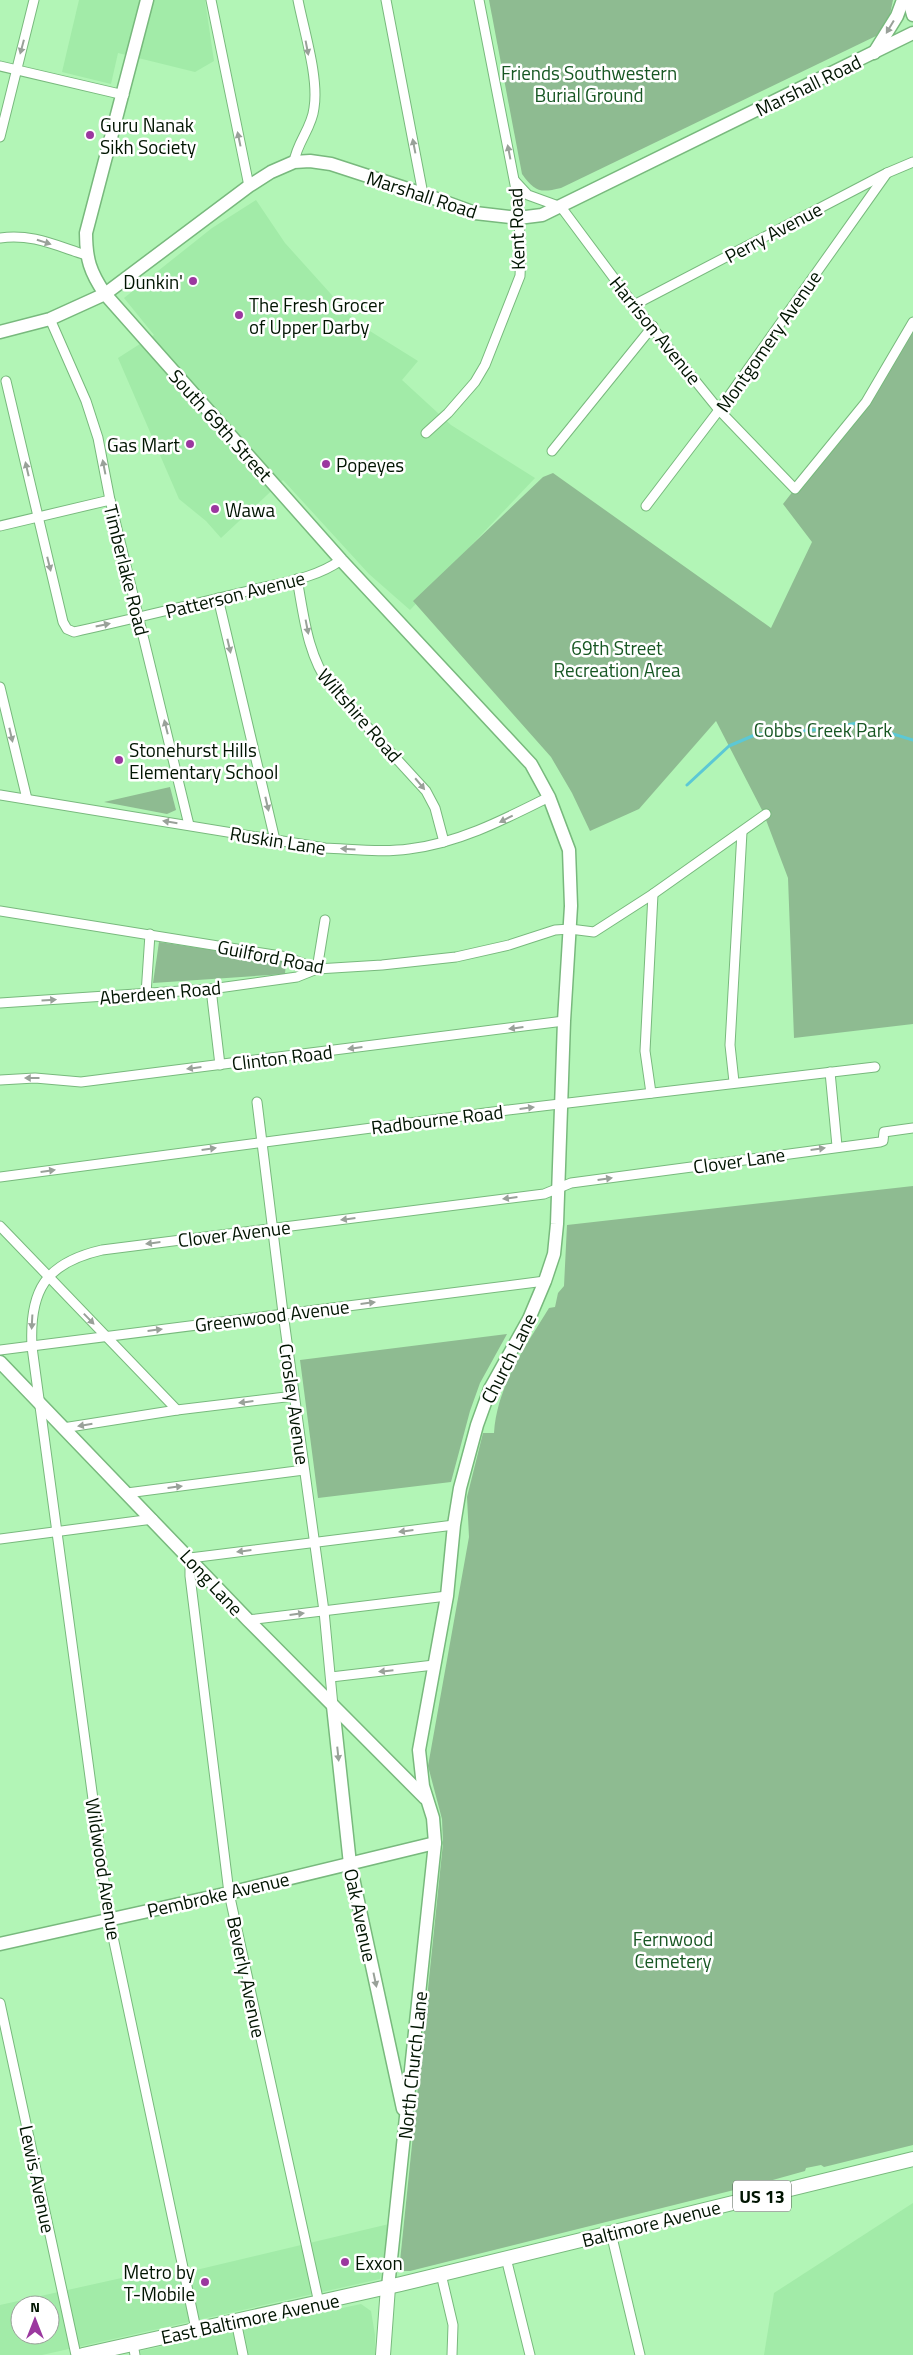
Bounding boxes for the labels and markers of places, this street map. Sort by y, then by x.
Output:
place label: Guru Nanak Sikh Society [100,110,196,161]
marker: Guru Nanak Sikh Society [84,129,96,141]
place label: Dunkin' [123,267,183,296]
marker: Dunkin' [187,275,199,287]
place label: The Fresh Grocer of Upper Darby [249,290,385,341]
marker: The Fresh Grocer of Upper Darby [233,309,245,321]
place label: Gas Mart [107,430,180,459]
marker: Gas Mart [184,438,196,450]
place label: Popeyes [336,450,404,479]
marker: Popeyes [320,458,332,470]
place label: Wawa [225,495,275,524]
marker: Wawa [209,503,221,515]
place label: Stonehurst Hills Elementary School [129,735,278,786]
marker: Stonehurst Hills Elementary School [113,754,125,766]
place label: Exxon [355,2248,403,2277]
marker: Exxon [339,2256,351,2268]
place label: Metro by T-Mobile [123,2257,195,2308]
marker: Metro by T-Mobile [199,2276,211,2288]

